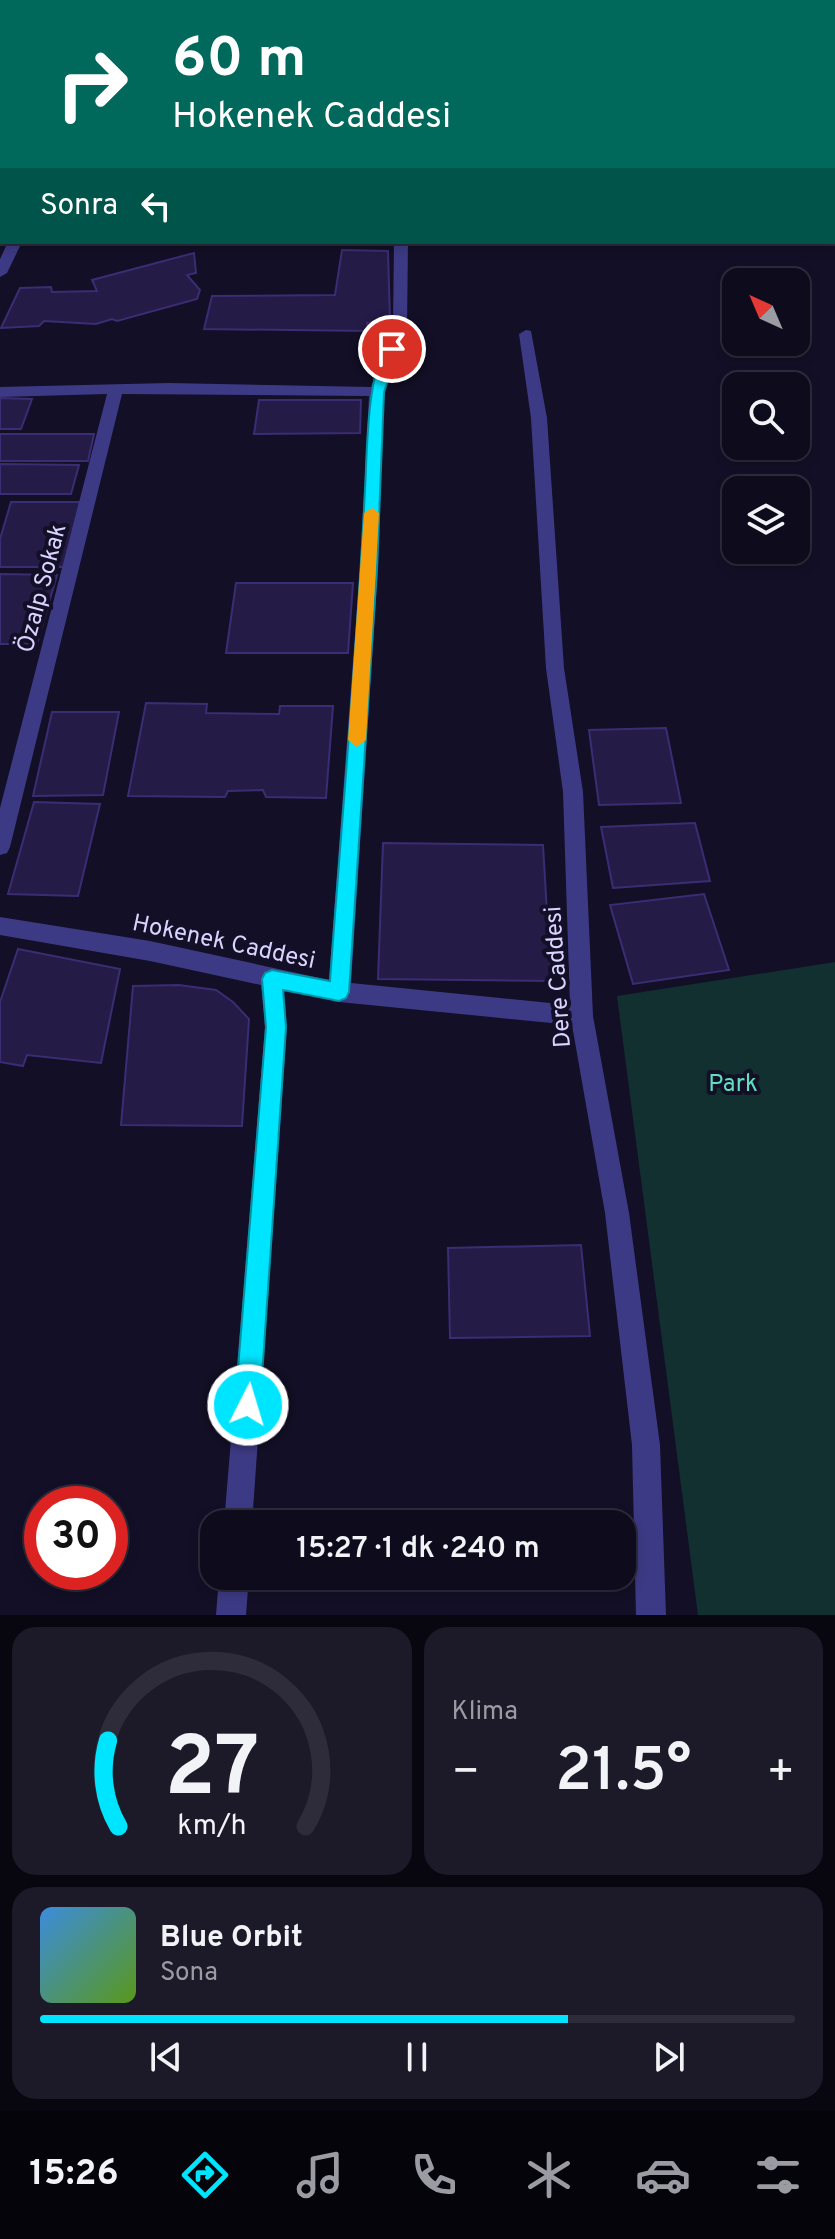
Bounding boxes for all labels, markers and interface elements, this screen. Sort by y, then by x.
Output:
text: 60 m [172,26,306,96]
icon: right [40,32,144,136]
text: Hokenek Caddesi [172,95,451,141]
icon: left [134,184,178,228]
text: Sonra [40,188,118,225]
north arrow [722,268,810,356]
map controls [722,268,810,564]
pin [358,315,426,383]
icon: arrive [370,327,414,371]
button: search [722,372,810,460]
button: layers [722,476,810,564]
street label: Özalp Sokak [9,520,75,656]
street label: Dere Caddesi [539,905,579,1049]
street label: Hokenek Caddesi [129,909,318,977]
park label: Park [708,1070,758,1100]
position arrow [206,1363,290,1447]
speed limit sign: 30 [24,1486,128,1590]
text: 15:27 · 1 dk · 240 m [296,1531,540,1568]
text: Klima [452,1696,518,1729]
text: 27 [164,1720,259,1825]
text: 21.5° [555,1736,691,1812]
text: − [452,1746,480,1802]
text: + [767,1746,795,1802]
text: km/h [177,1809,246,1845]
text: Blue Orbit [160,1920,303,1957]
text: Sona [160,1957,218,1990]
icon: previous [144,2035,188,2079]
icon: pause [395,2035,439,2079]
icon: next [647,2035,691,2079]
icon: directions [177,2147,233,2203]
icon: music [292,2147,348,2203]
icon: phone [406,2147,462,2203]
icon: climate [521,2147,577,2203]
icon: car [635,2147,691,2203]
icon: filters [750,2147,806,2203]
text: 15:26 [29,2152,119,2198]

